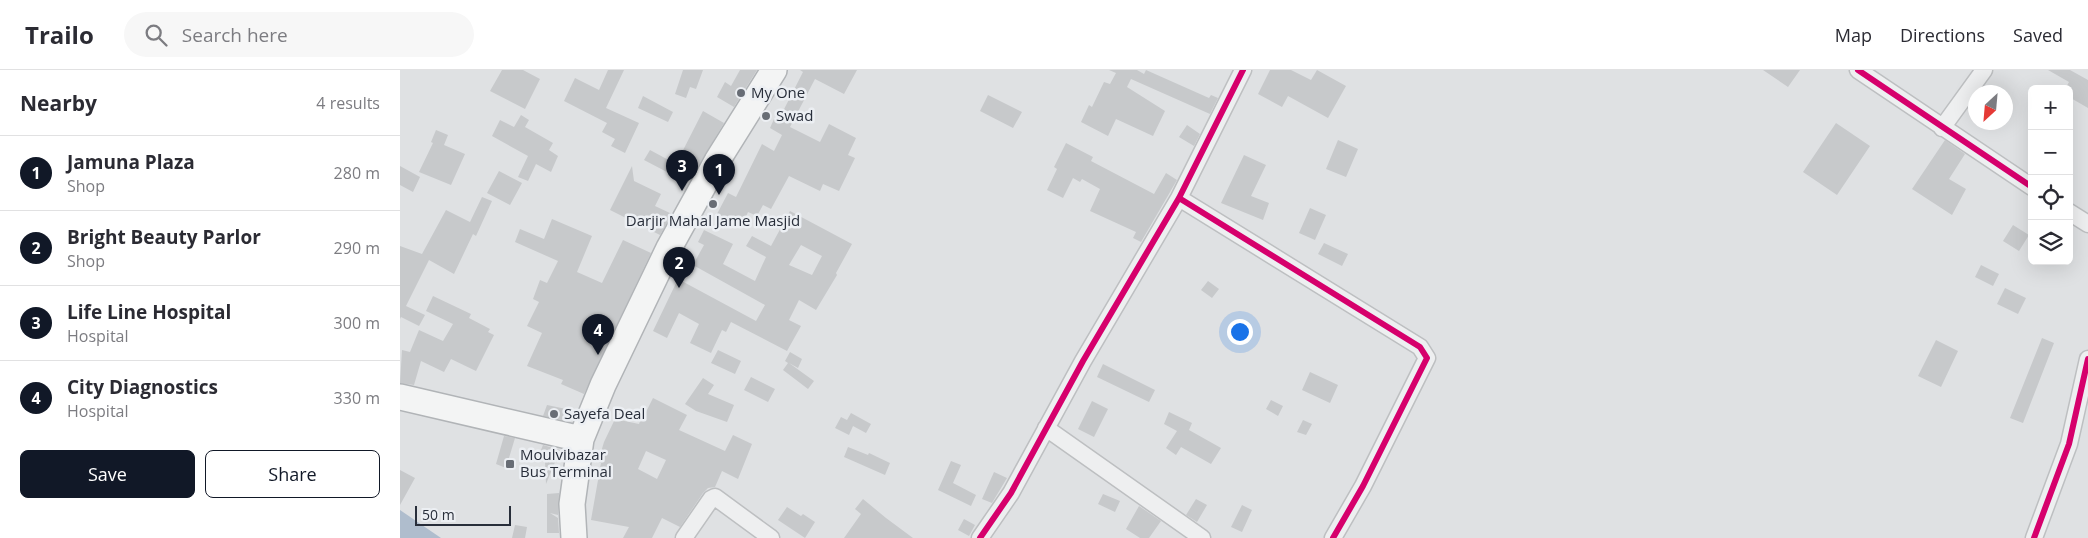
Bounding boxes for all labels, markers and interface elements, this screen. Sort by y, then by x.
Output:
search box [124,12,474,57]
text: Trailo [25,18,94,51]
icon: search [142,21,170,49]
text: Search here [182,22,288,48]
text: Map [1835,23,1872,47]
text: Directions [1900,23,1985,47]
text: Saved [2013,23,2063,47]
place label: My One [751,82,805,102]
north arrow [1968,85,2013,130]
map controls [2028,85,2073,265]
button: + [2028,85,2073,130]
marker: My One [735,87,747,99]
text: Nearby [20,89,97,117]
text: 4 results [316,92,380,114]
place label: Swad [776,105,813,125]
marker: Swad [760,110,772,122]
button: − [2028,130,2073,175]
text: Jamuna Plaza [67,149,195,175]
pin: 3 [666,150,698,191]
pin: 1 [703,154,735,195]
text: 1 [31,162,41,184]
text: 280 m [334,162,380,184]
text: Shop [67,175,105,197]
button: locate [2028,175,2073,220]
marker: Darjir Mahal Jame Masjid [707,198,719,210]
place label: Darjir Mahal Jame Masjid [626,210,800,230]
button: layers [2028,220,2073,265]
text: Bright Beauty Parlor [67,224,261,250]
text: 2 [31,237,41,259]
text: 290 m [334,237,380,259]
pin: 2 [663,247,695,288]
text: Shop [67,250,105,272]
text: Life Line Hospital [67,299,231,325]
text: 3 [31,312,41,334]
text: 300 m [334,312,380,334]
pin: 4 [582,314,614,355]
your location [1227,319,1253,345]
text: Hospital [67,325,129,347]
text: City Diagnostics [67,374,218,400]
text: 4 [31,387,41,409]
text: 330 m [334,387,380,409]
text: Hospital [67,400,129,422]
place label: Sayefa Deal [564,403,645,423]
marker: Sayefa Deal [548,408,560,420]
place label: Moulvibazar Bus Terminal [520,444,612,481]
button: Save [20,450,195,498]
button: Share [205,450,380,498]
marker: Moulvibazar Bus Terminal [504,458,516,470]
scale bar [415,503,511,526]
text: 50 m [422,505,455,524]

